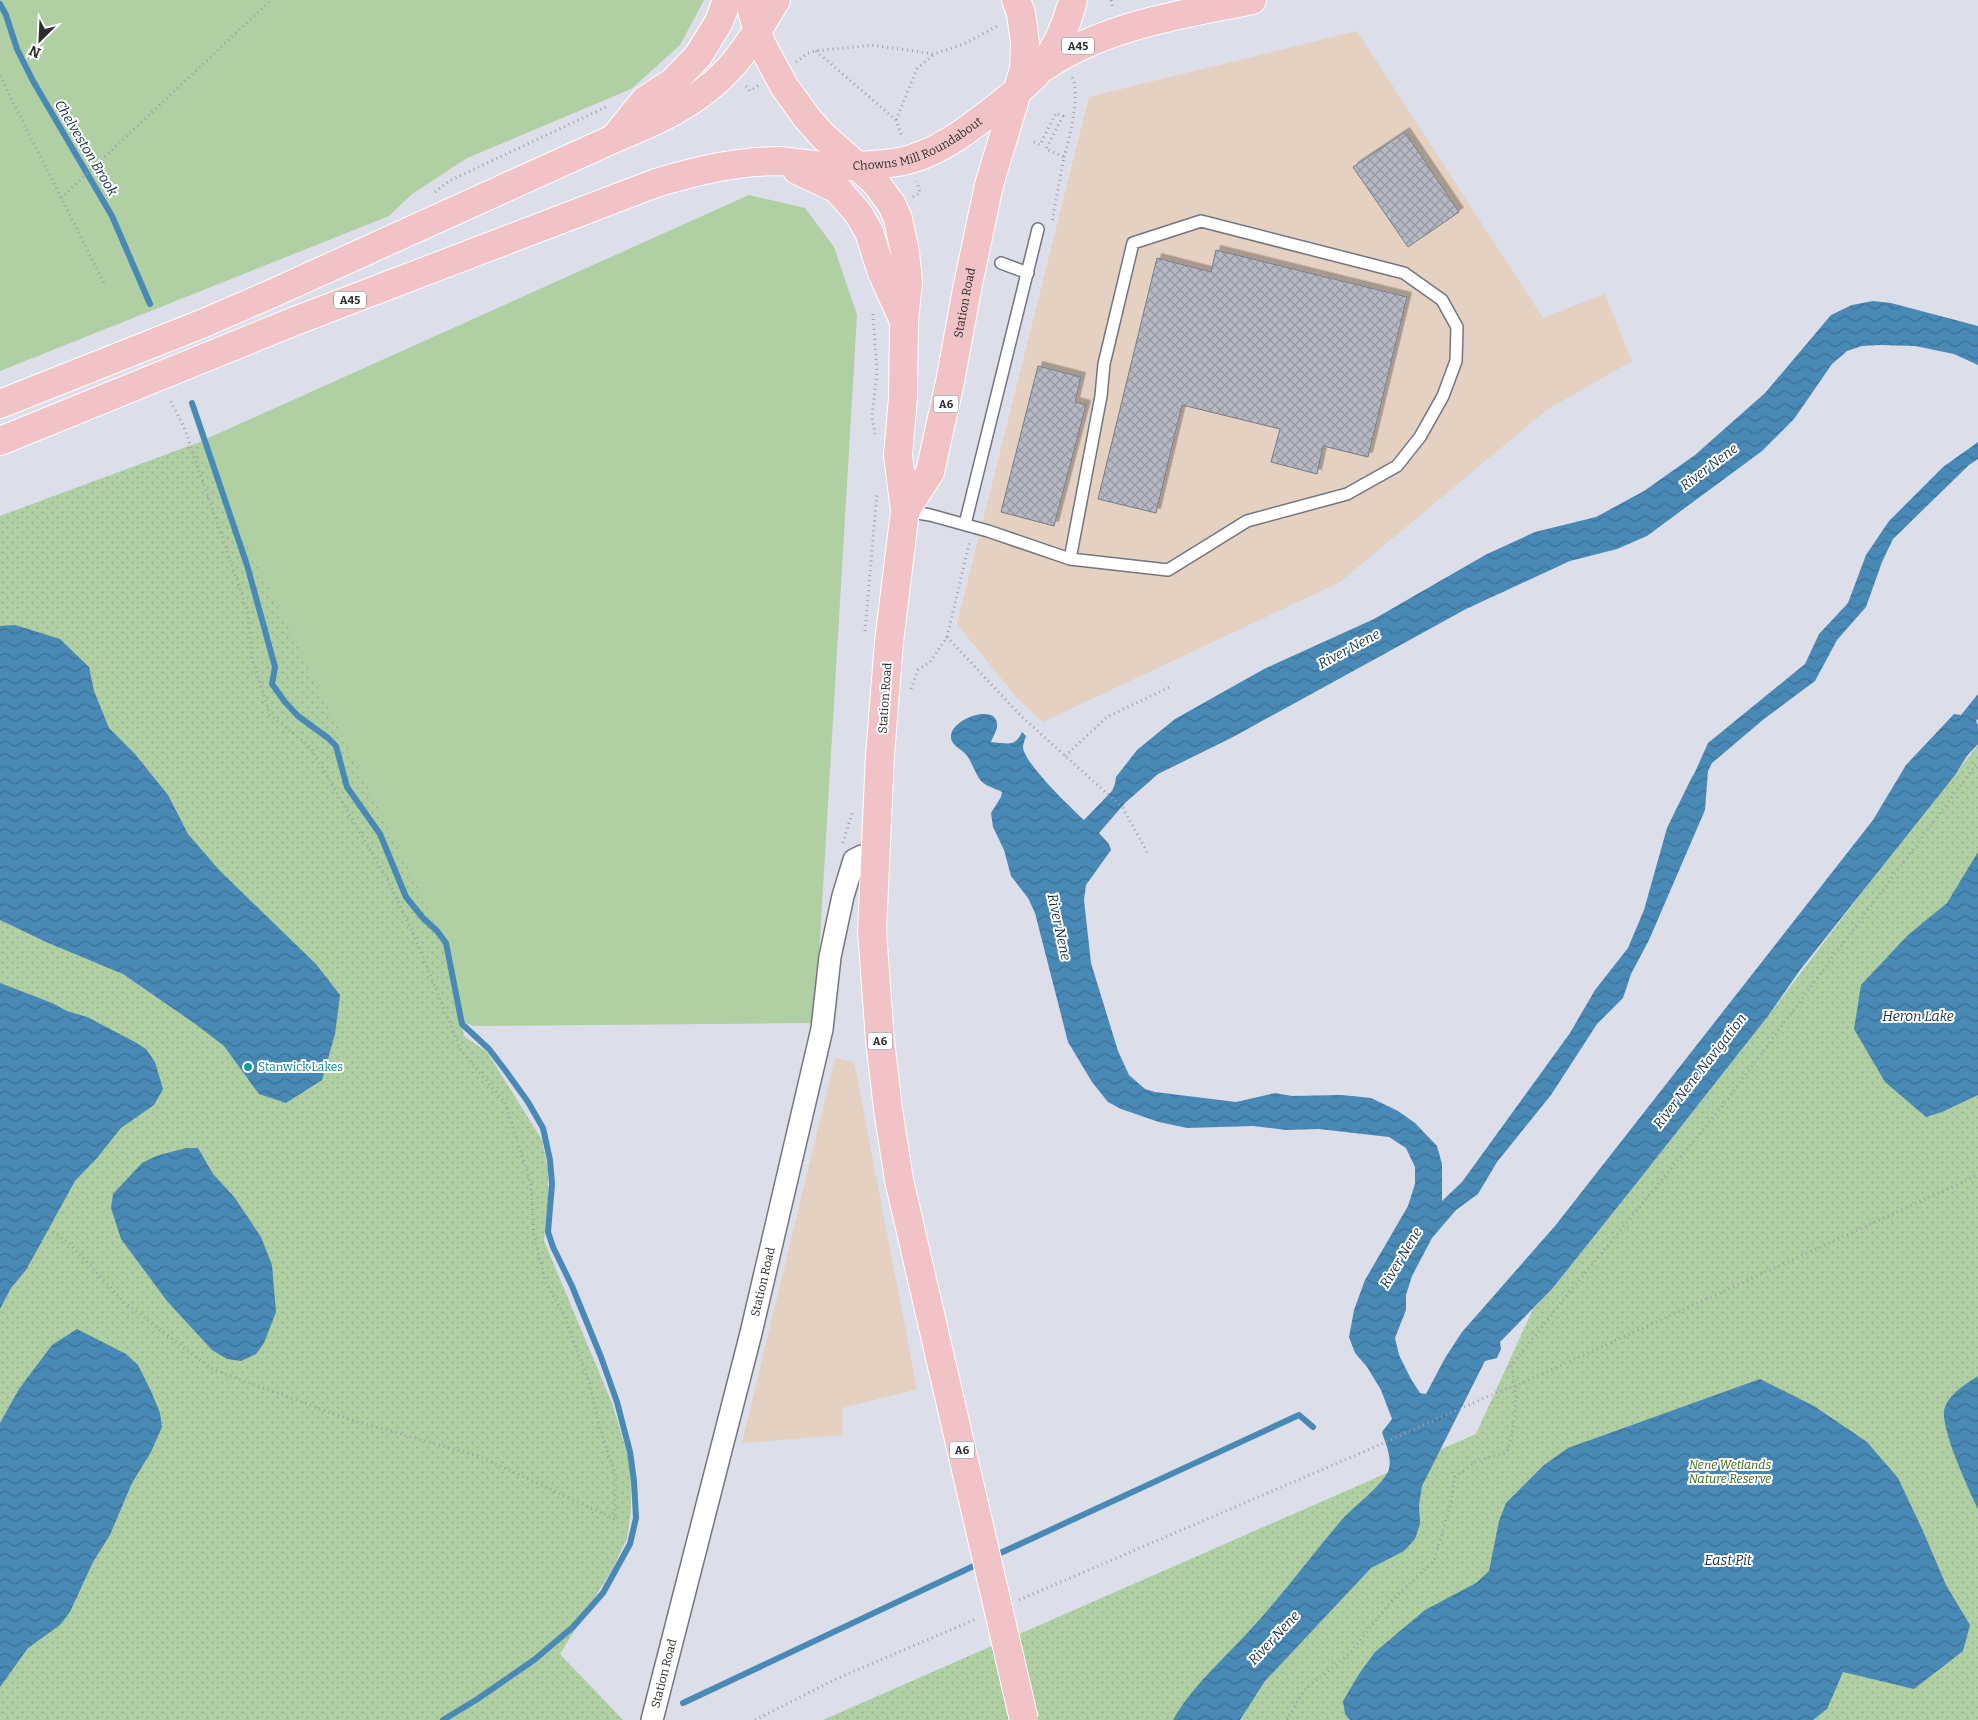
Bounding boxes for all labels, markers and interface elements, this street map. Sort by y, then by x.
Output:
north arrow [15,15,65,65]
road number: A45 [1062,37,1094,54]
text: N [26,41,43,61]
water label: Chelveston Brook [51,97,121,199]
street label: Chowns Mill Roundabout [852,114,985,173]
street label: Station Road [951,267,978,339]
road number: A45 [334,292,366,308]
road number: A6 [934,396,958,412]
water label: River Nene [1677,440,1741,494]
water label: River Nene [1315,626,1383,672]
street label: Station Road [876,662,894,734]
water label: River Nene [1044,892,1074,962]
water label: Heron Lake [1882,1008,1954,1025]
water label: River Nene Navigation [1650,1010,1750,1132]
road number: A6 [868,1032,892,1050]
place label: Stanwick Lakes [258,1060,343,1074]
marker: Stanwick Lakes [242,1061,254,1073]
water label: River Nene [1376,1225,1426,1291]
street label: Station Road [748,1246,778,1318]
road number: A6 [950,1442,974,1458]
park label: Nene Wetlands Nature Reserve [1689,1458,1771,1486]
water label: East Pit [1704,1552,1753,1569]
water label: River Nene [1245,1607,1303,1669]
street label: Station Road [648,1637,679,1710]

